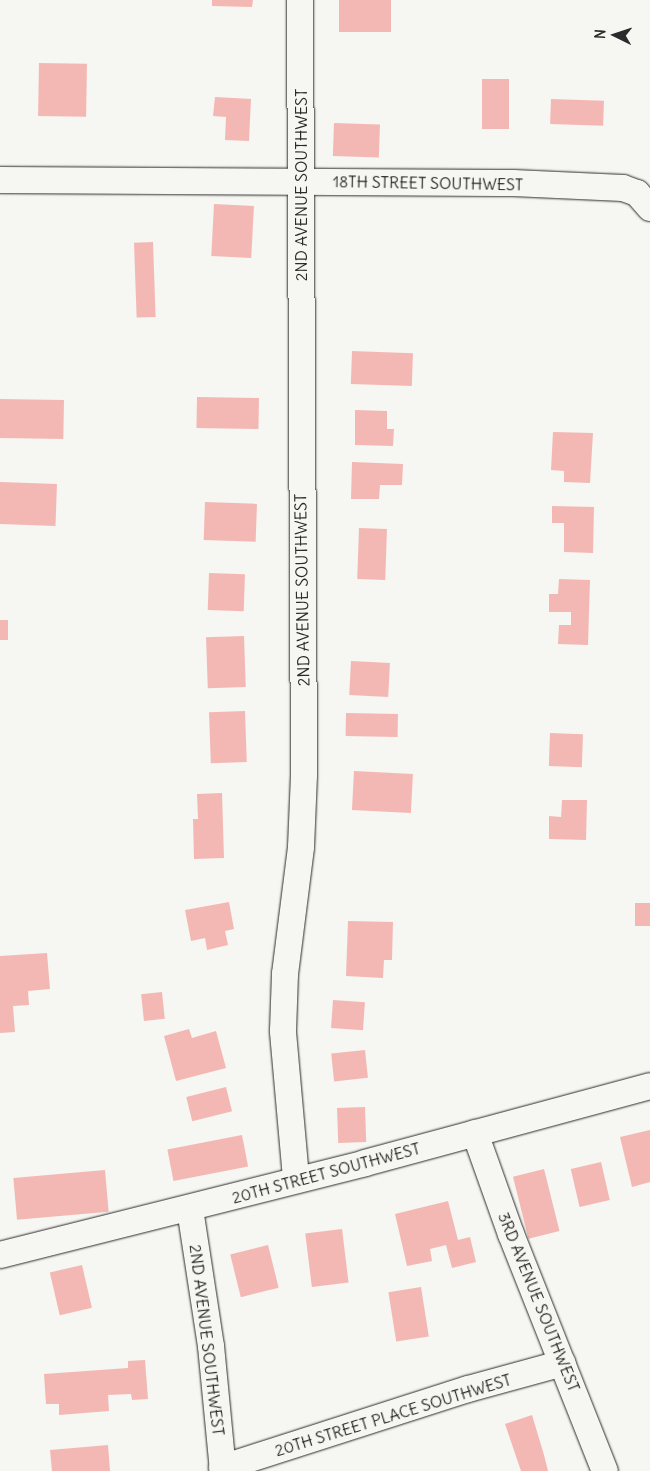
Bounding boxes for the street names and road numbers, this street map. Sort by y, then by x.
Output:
street label: 2ND AVENUE SOUTHWEST [291,89,311,281]
street label: 18TH STREET SOUTHWEST [333,172,523,194]
street label: 2ND AVENUE SOUTHWEST [291,494,313,686]
street label: 20TH STREET SOUTHWEST [230,1139,422,1207]
street label: 3RD AVENUE SOUTHWEST [494,1209,584,1395]
street label: 2ND AVENUE SOUTHWEST [186,1243,228,1437]
street label: 20TH STREET PLACE SOUTHWEST [272,1370,514,1460]

